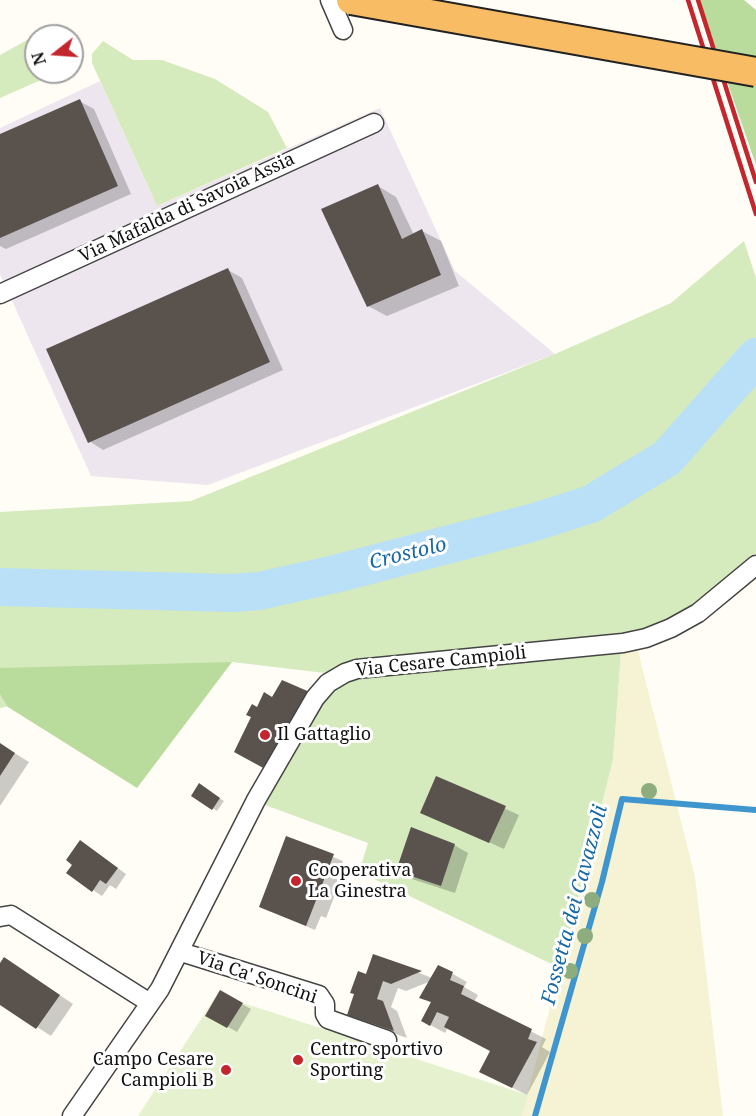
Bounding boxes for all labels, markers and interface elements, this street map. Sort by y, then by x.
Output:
north arrow [24,24,84,84]
text: N [26,49,51,68]
street label: Via Mafalda di Savoia Assia [76,148,298,268]
water label: Crostolo [367,533,449,575]
street label: Via Cesare Campioli [355,642,527,682]
place label: Il Gattaglio [277,724,371,746]
marker: Il Gattaglio [258,728,272,742]
water label: Fossetta dei Cavazzoli [537,803,613,1007]
place label: Cooperativa La Ginestra [308,860,411,902]
marker: Cooperativa La Ginestra [289,874,303,888]
street label: Via Ca' Soncini [194,947,320,1009]
place label: Centro sportivo Sporting [310,1039,443,1082]
place label: Campo Cesare Campioli B [93,1049,214,1092]
marker: Centro sportivo Sporting [291,1053,305,1067]
marker: Campo Cesare Campioli B [219,1063,233,1077]

